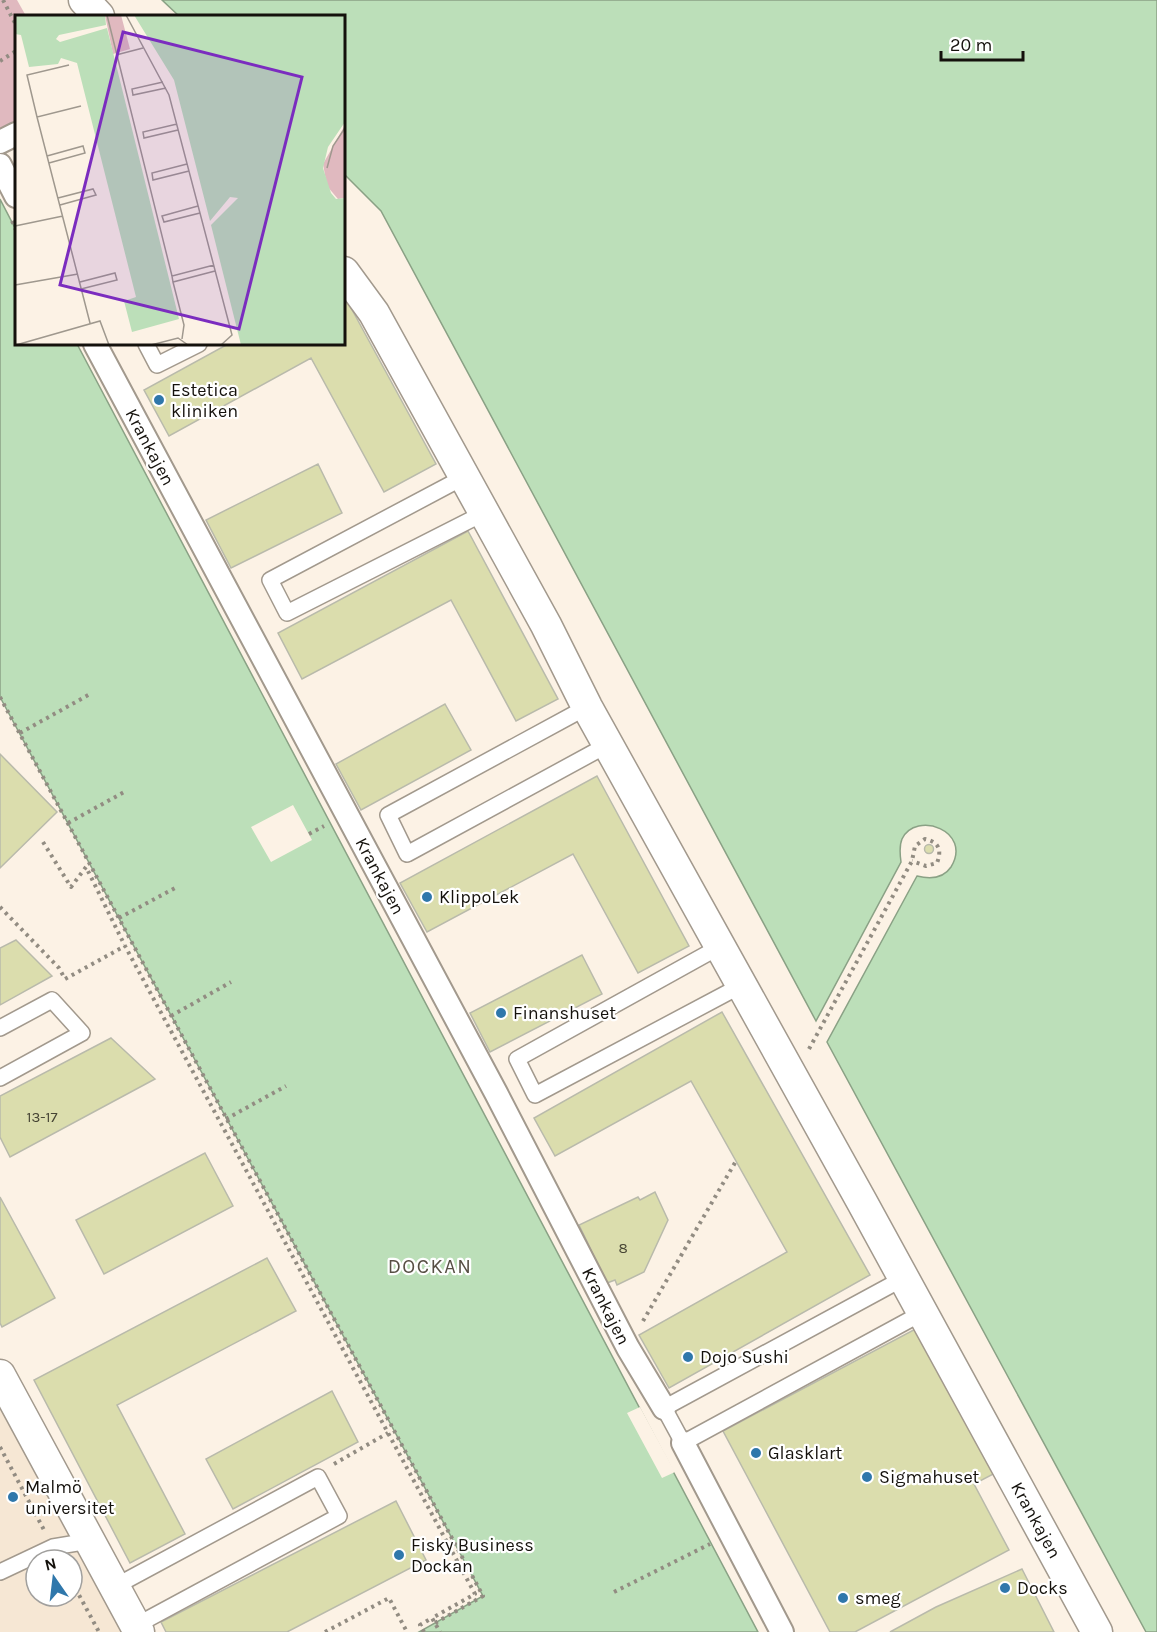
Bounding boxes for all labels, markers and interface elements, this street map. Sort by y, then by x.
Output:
inset map [15,15,345,345]
scale bar [941,24,1024,62]
text: 20 m [950,34,992,56]
place label: Estetica kliniken [171,379,238,422]
marker: Estetica kliniken [152,393,166,407]
street label: Krankajen [121,405,179,489]
street label: Krankajen [351,834,409,918]
place label: KlippoLek [439,886,519,908]
marker: KlippoLek [420,890,434,904]
place label: Finanshuset [513,1002,616,1024]
marker: Finanshuset [494,1006,508,1020]
house number: 13-17 [26,1108,58,1126]
house number: 8 [618,1239,628,1257]
district label: DOCKAN [388,1255,472,1278]
street label: Krankajen [577,1264,635,1348]
place label: Dojo Sushi [700,1346,789,1368]
marker: Dojo Sushi [681,1350,695,1364]
place label: Glasklart [768,1442,843,1464]
marker: Glasklart [749,1446,763,1460]
place label: Sigmahuset [879,1466,980,1488]
marker: Sigmahuset [860,1470,874,1484]
place label: Malmö universitet [25,1476,115,1519]
street label: Krankajen [1006,1478,1066,1562]
marker: Malmö universitet [6,1490,20,1504]
place label: Fisky Business Dockan [411,1534,534,1577]
north arrow [24,1548,84,1608]
marker: Fisky Business Dockan [392,1548,406,1562]
text: N [43,1553,58,1575]
place label: Docks [1017,1577,1068,1599]
marker: Docks [998,1581,1012,1595]
place label: smeg [855,1587,901,1609]
marker: smeg [836,1591,850,1605]

